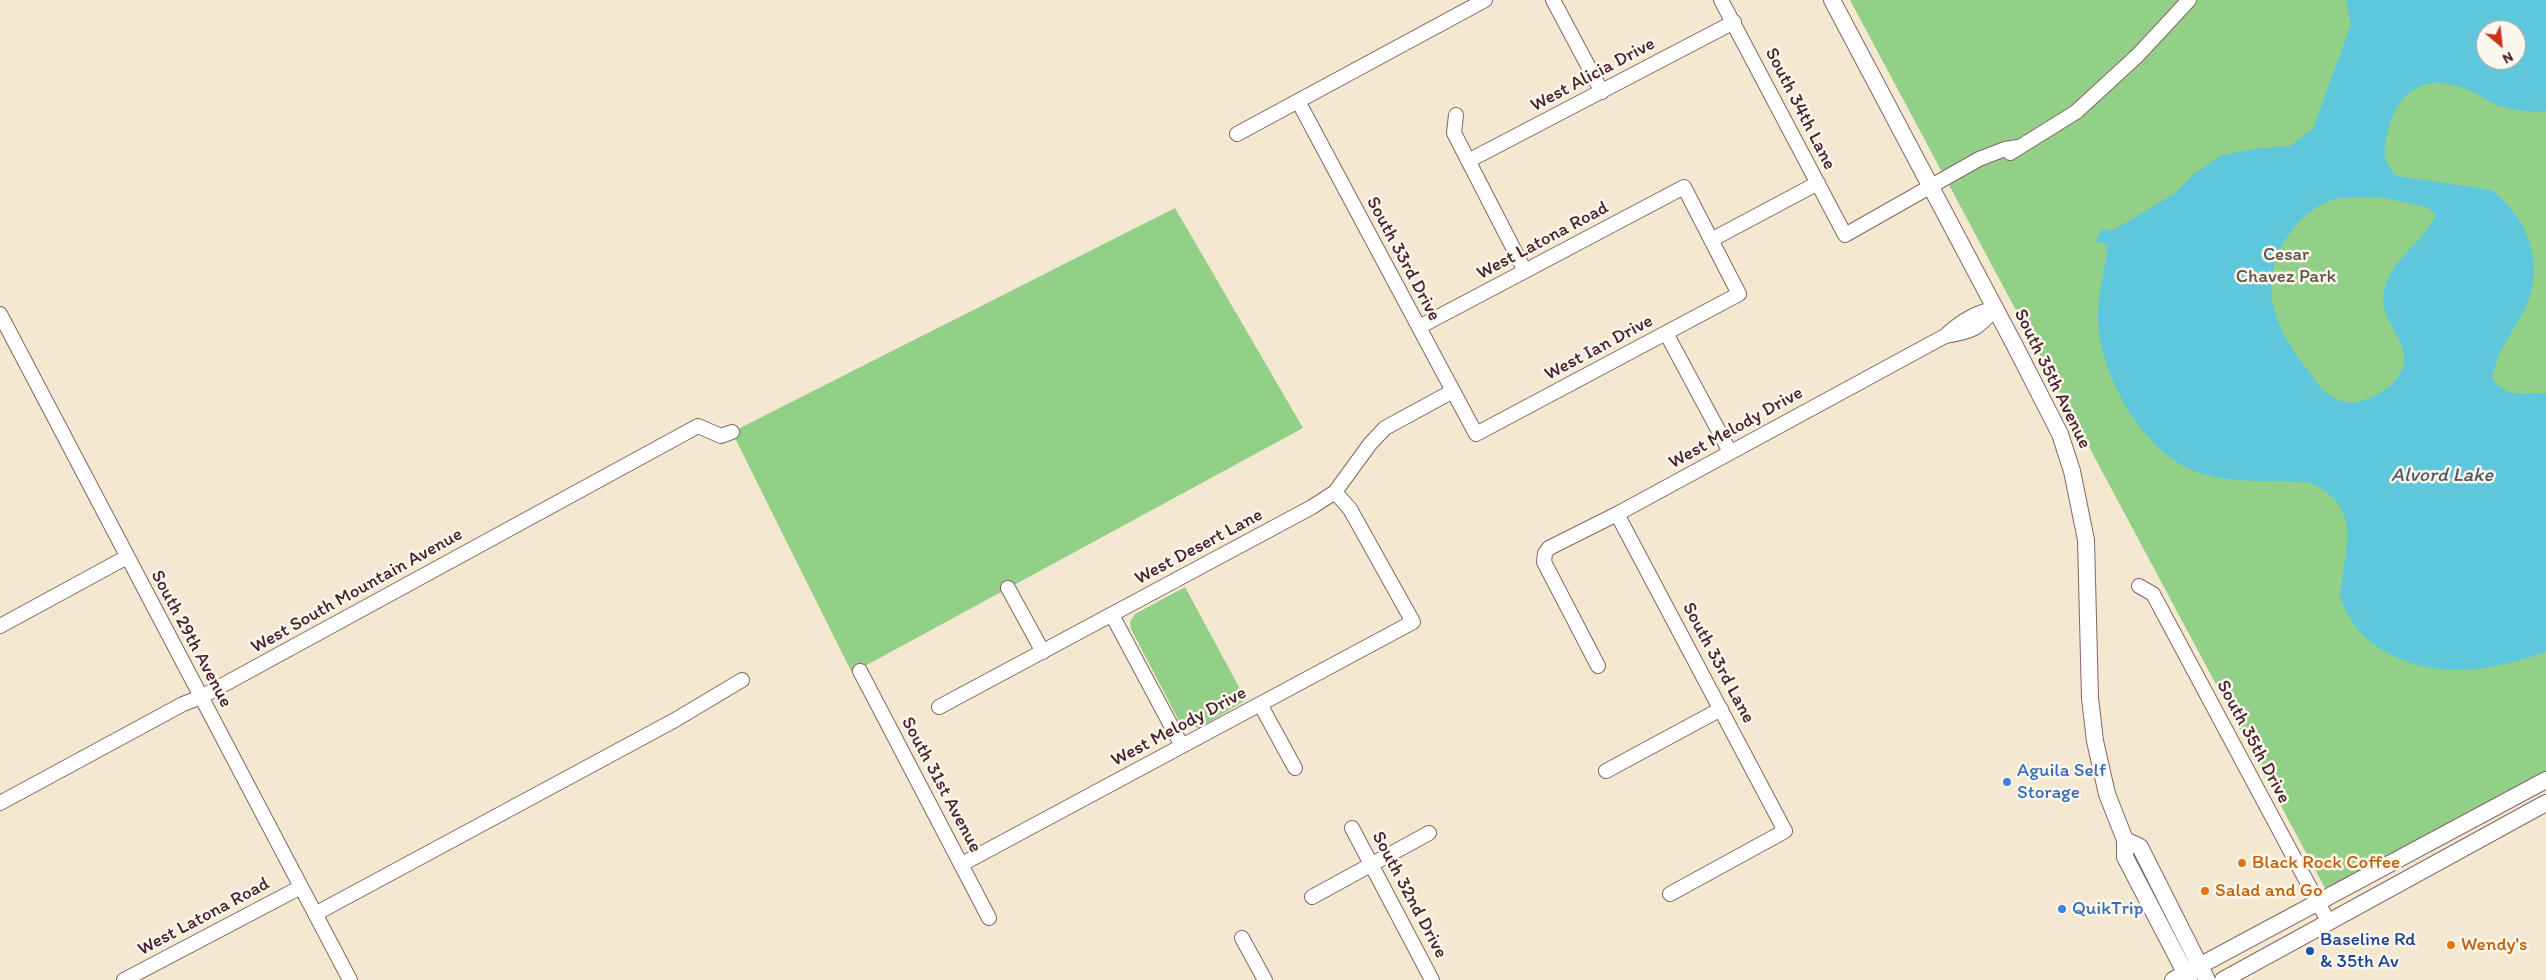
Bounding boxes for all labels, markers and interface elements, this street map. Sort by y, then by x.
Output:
north arrow [2476,20,2526,70]
street label: West Alicia Drive [1527,33,1659,117]
street label: South 34th Lane [1759,44,1841,174]
text: N [2500,48,2516,68]
street label: South 33rd Drive [1361,193,1445,325]
street label: West Latona Road [1473,197,1613,285]
park label: Cesar Chavez Park [2236,244,2336,288]
street label: South 35th Avenue [2008,305,2096,453]
street label: West Ian Drive [1541,310,1657,386]
street label: West Melody Drive [1665,382,1807,474]
water label: Alvord Lake [2391,464,2493,488]
street label: West Desert Lane [1131,504,1267,590]
street label: West South Mountain Avenue [247,523,467,659]
street label: South 29th Avenue [145,566,237,712]
street label: South 33rd Lane [1677,599,1759,727]
street label: South 35th Drive [2211,677,2295,807]
street label: West Melody Drive [1108,682,1250,772]
street label: South 31st Avenue [896,713,986,857]
place label: Aguila Self Storage [2017,760,2106,804]
marker: Aguila Self Storage [2001,776,2013,788]
street label: South 32nd Drive [1366,828,1452,962]
place label: Black Rock Coffee [2252,852,2400,874]
marker: Black Rock Coffee [2236,857,2248,869]
street label: West Latona Road [134,873,274,961]
place label: Salad and Go [2215,880,2323,902]
marker: Salad and Go [2199,885,2211,897]
place label: QuikTrip [2072,898,2144,920]
marker: QuikTrip [2056,903,2068,915]
place label: Baseline Rd & 35th Av [2320,929,2416,973]
place label: Wendy's [2461,934,2528,956]
marker: Wendy's [2445,939,2457,951]
marker: Baseline Rd & 35th Av [2304,945,2316,957]

